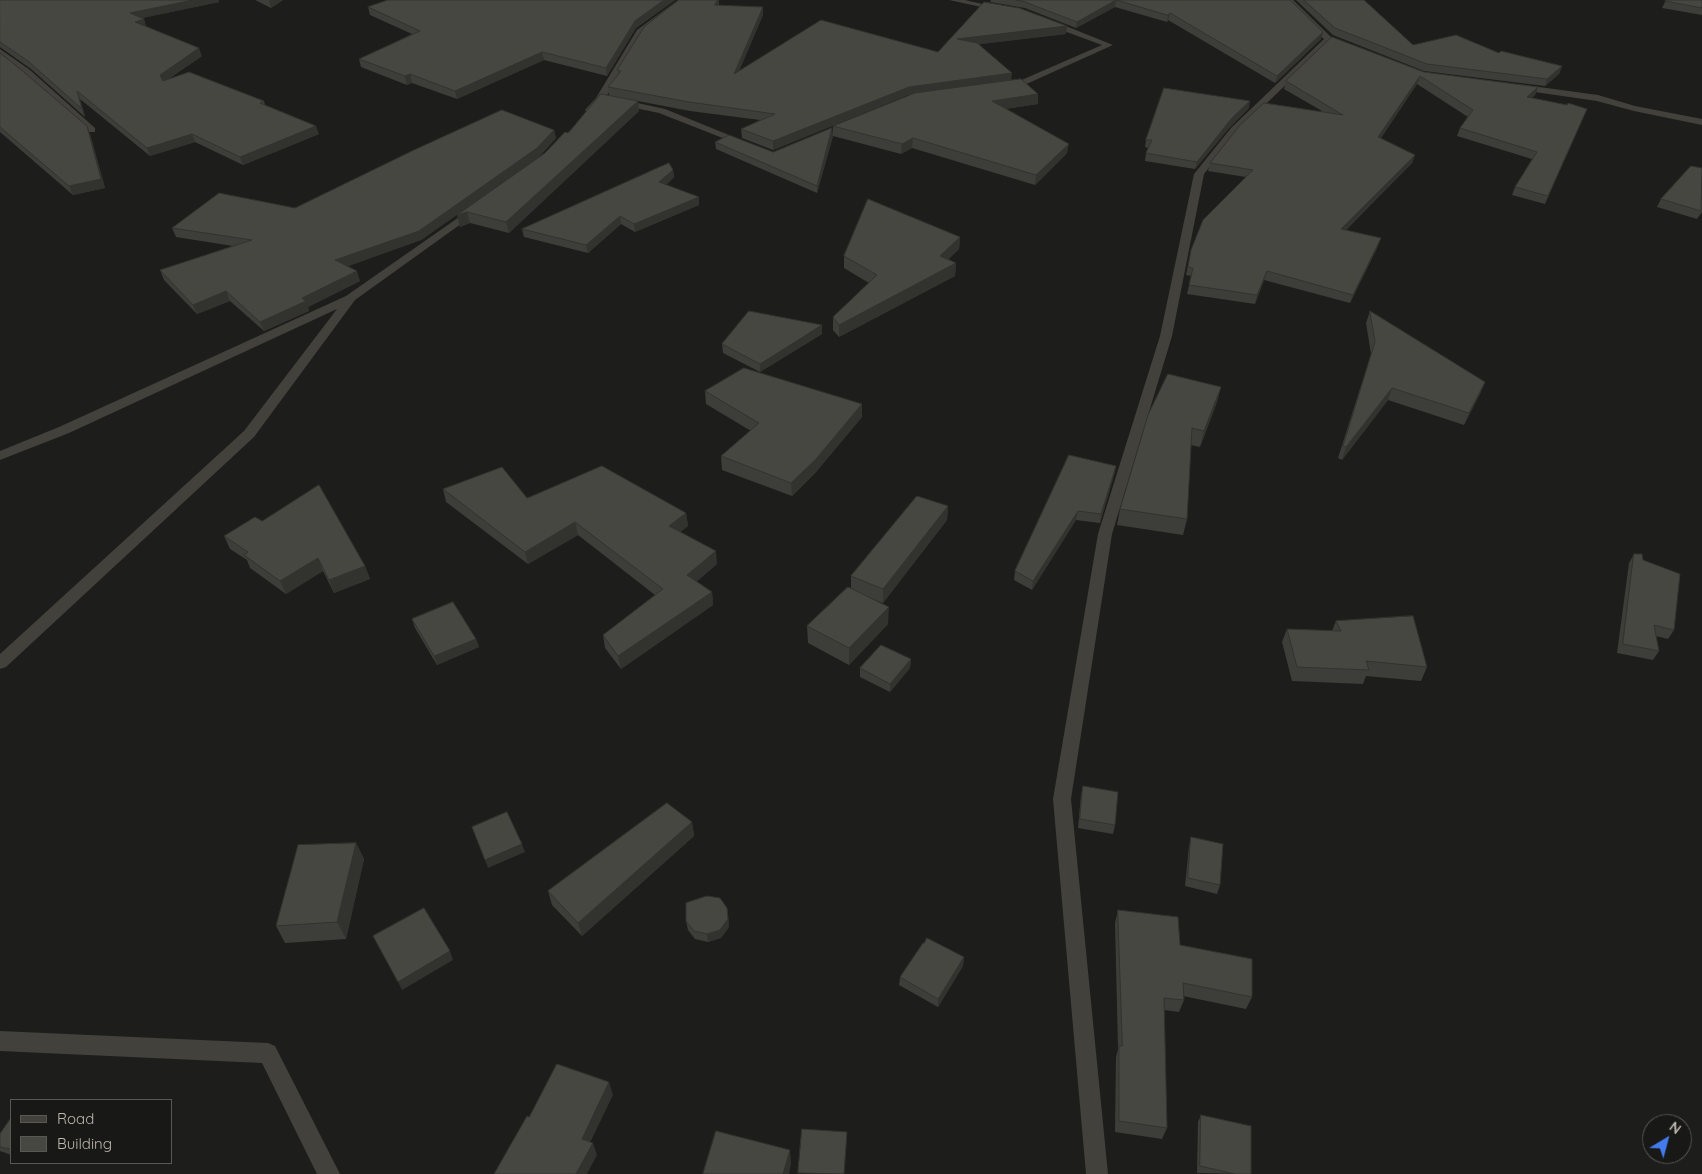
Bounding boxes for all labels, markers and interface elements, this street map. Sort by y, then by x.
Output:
legend [10,1099,172,1164]
text: Road [57,1109,94,1128]
north arrow [1642,1114,1692,1164]
text: N [1666,1118,1685,1138]
text: Building [57,1134,112,1153]

